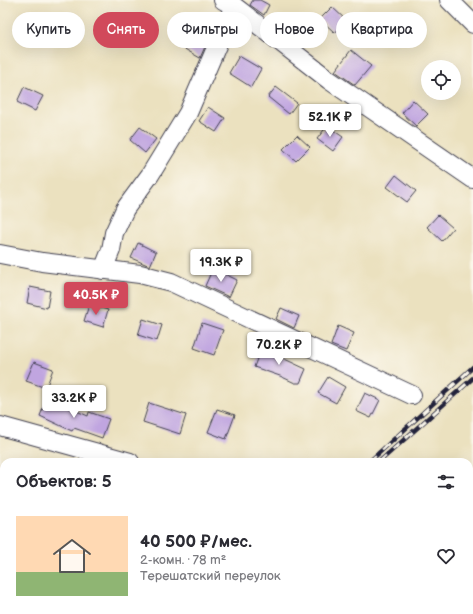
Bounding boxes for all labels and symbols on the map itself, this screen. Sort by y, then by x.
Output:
pin: 52.1K ₽ [293,104,367,138]
pin: 19.3K ₽ [184,249,258,283]
pin: 40.5K ₽ [59,282,133,316]
pin: 70.2K ₽ [242,332,316,366]
pin: 33.2K ₽ [37,385,111,419]

